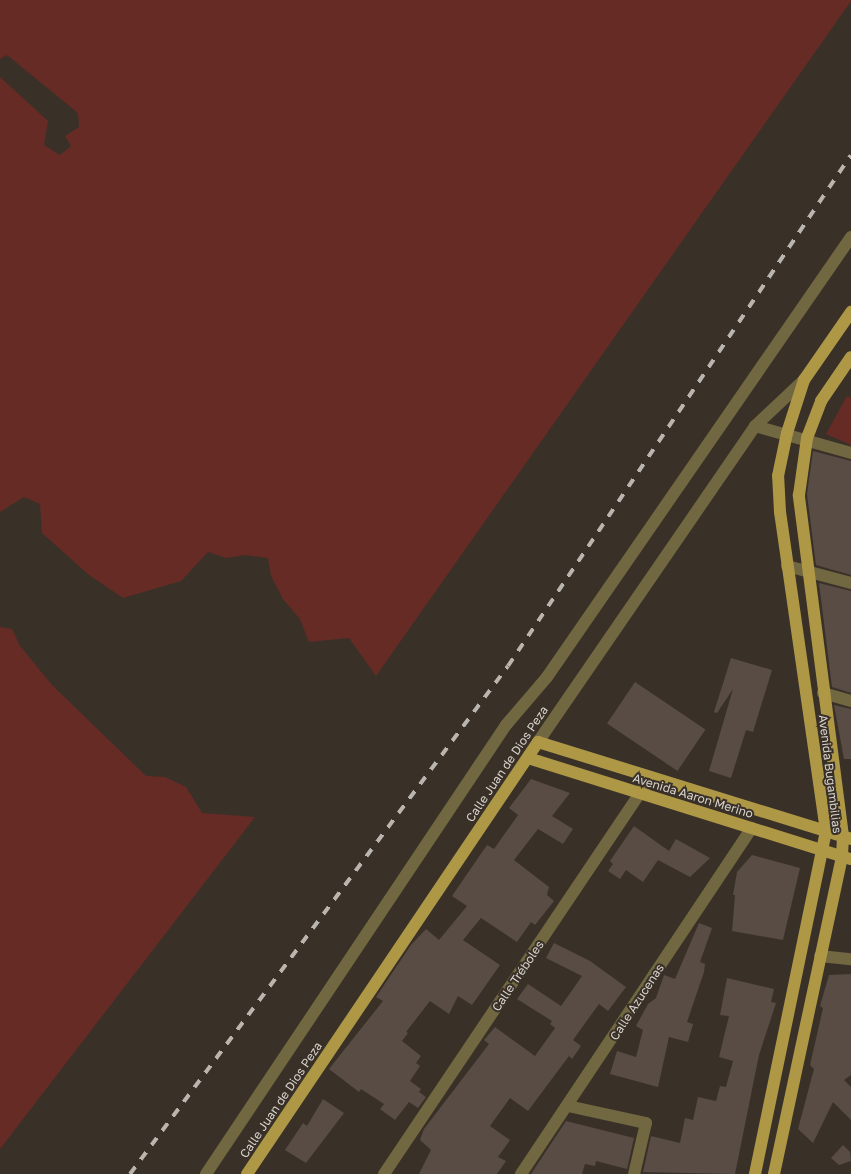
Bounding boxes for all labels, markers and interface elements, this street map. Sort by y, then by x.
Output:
street label: Calle Juan de Dios Peza [463,703,551,825]
street label: Avenida Bugambilias [816,714,844,834]
street label: Avenida Aaron Merino [631,771,755,821]
street label: Calle Tréboles [489,938,547,1014]
street label: Calle Azucenas [607,961,667,1043]
street label: Calle Juan de Dios Peza [237,1039,325,1161]

